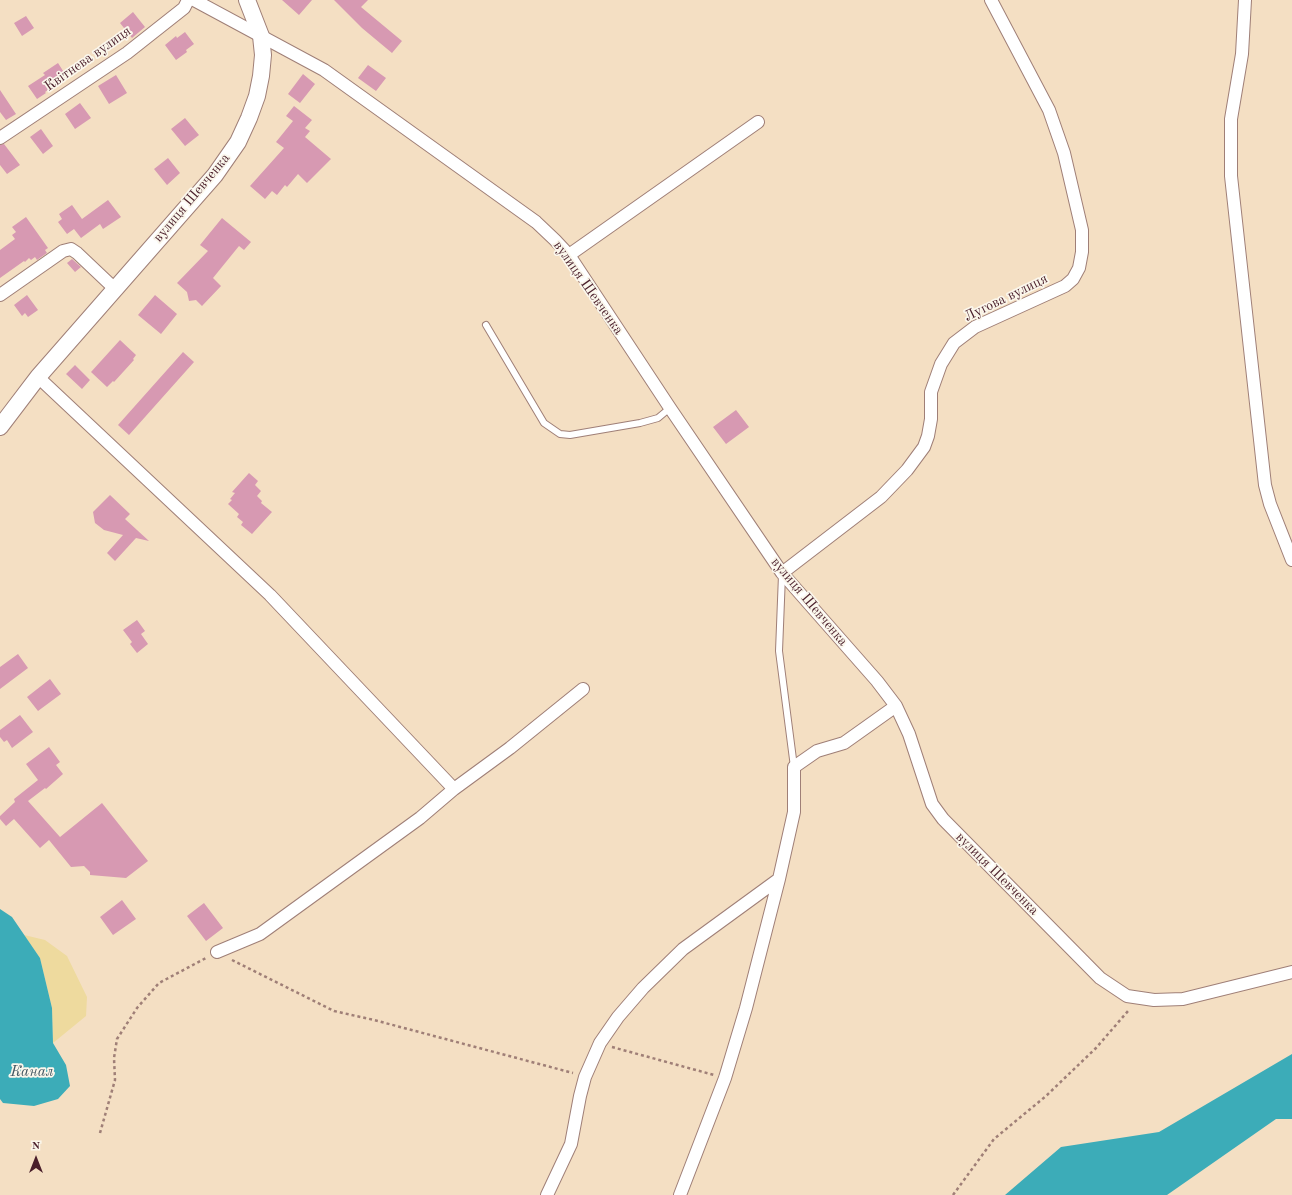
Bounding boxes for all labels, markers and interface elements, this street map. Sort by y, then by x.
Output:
street label: Квітнева вулиця [41,23,135,95]
street label: вулиця Шевченка [150,150,234,246]
street label: вулиця Шевченка [549,238,627,338]
street label: Лугова вулиця [961,270,1051,326]
street label: вулиця Шевченка [767,554,851,650]
street label: вулиця Шевченка [952,829,1042,919]
water label: Канал [11,1063,53,1081]
north arrow [16,1139,56,1179]
text: N [32,1141,40,1152]

